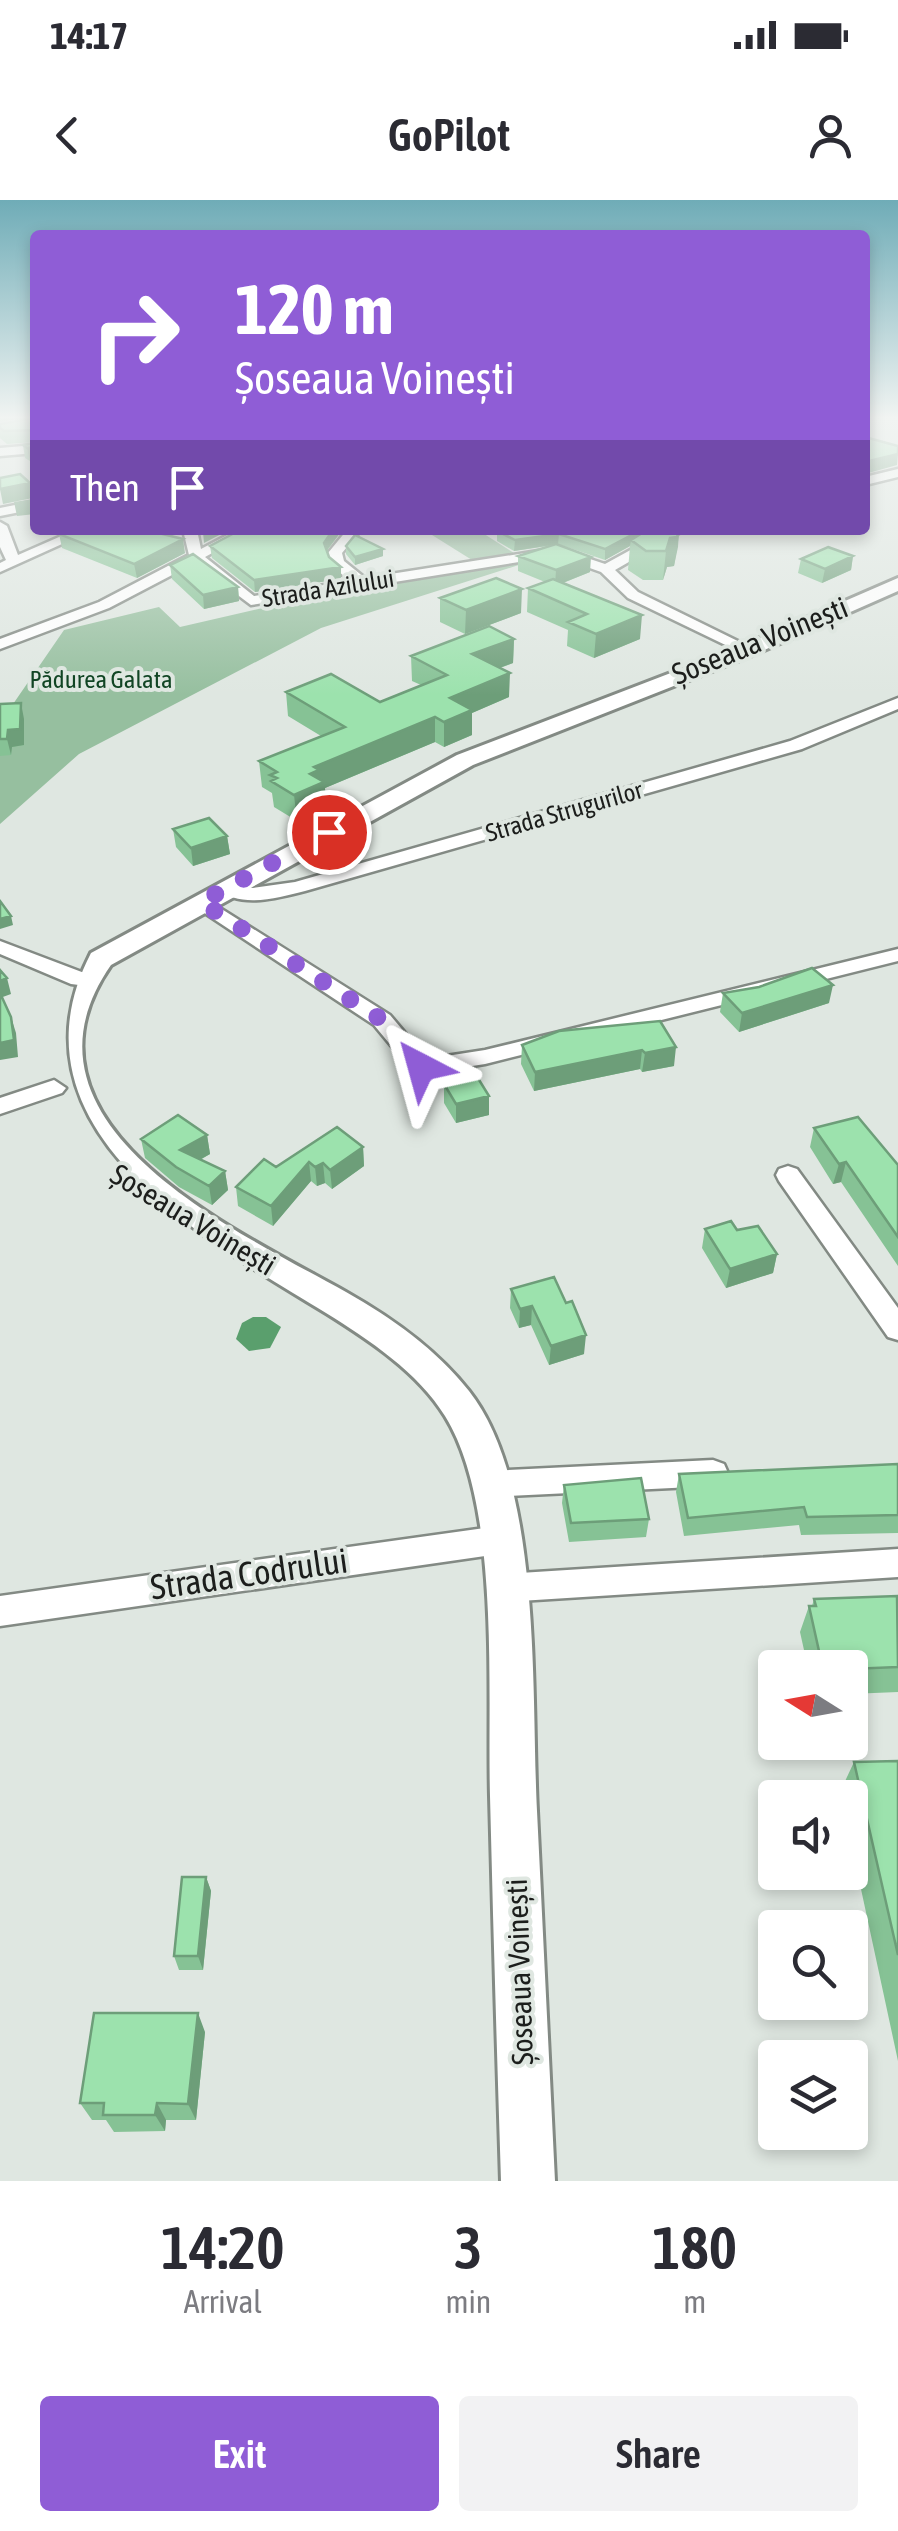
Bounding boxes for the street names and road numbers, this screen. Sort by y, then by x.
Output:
street label: Strada Azilului [260,564,396,612]
street label: Șoseaua Voinești [667,589,853,692]
street label: Strada Strugurilor [482,775,646,847]
street label: Șoseaua Voinești [104,1157,282,1283]
street label: Strada Codrului [148,1539,350,1607]
street label: Șoseaua Voinești [499,1878,540,2066]

